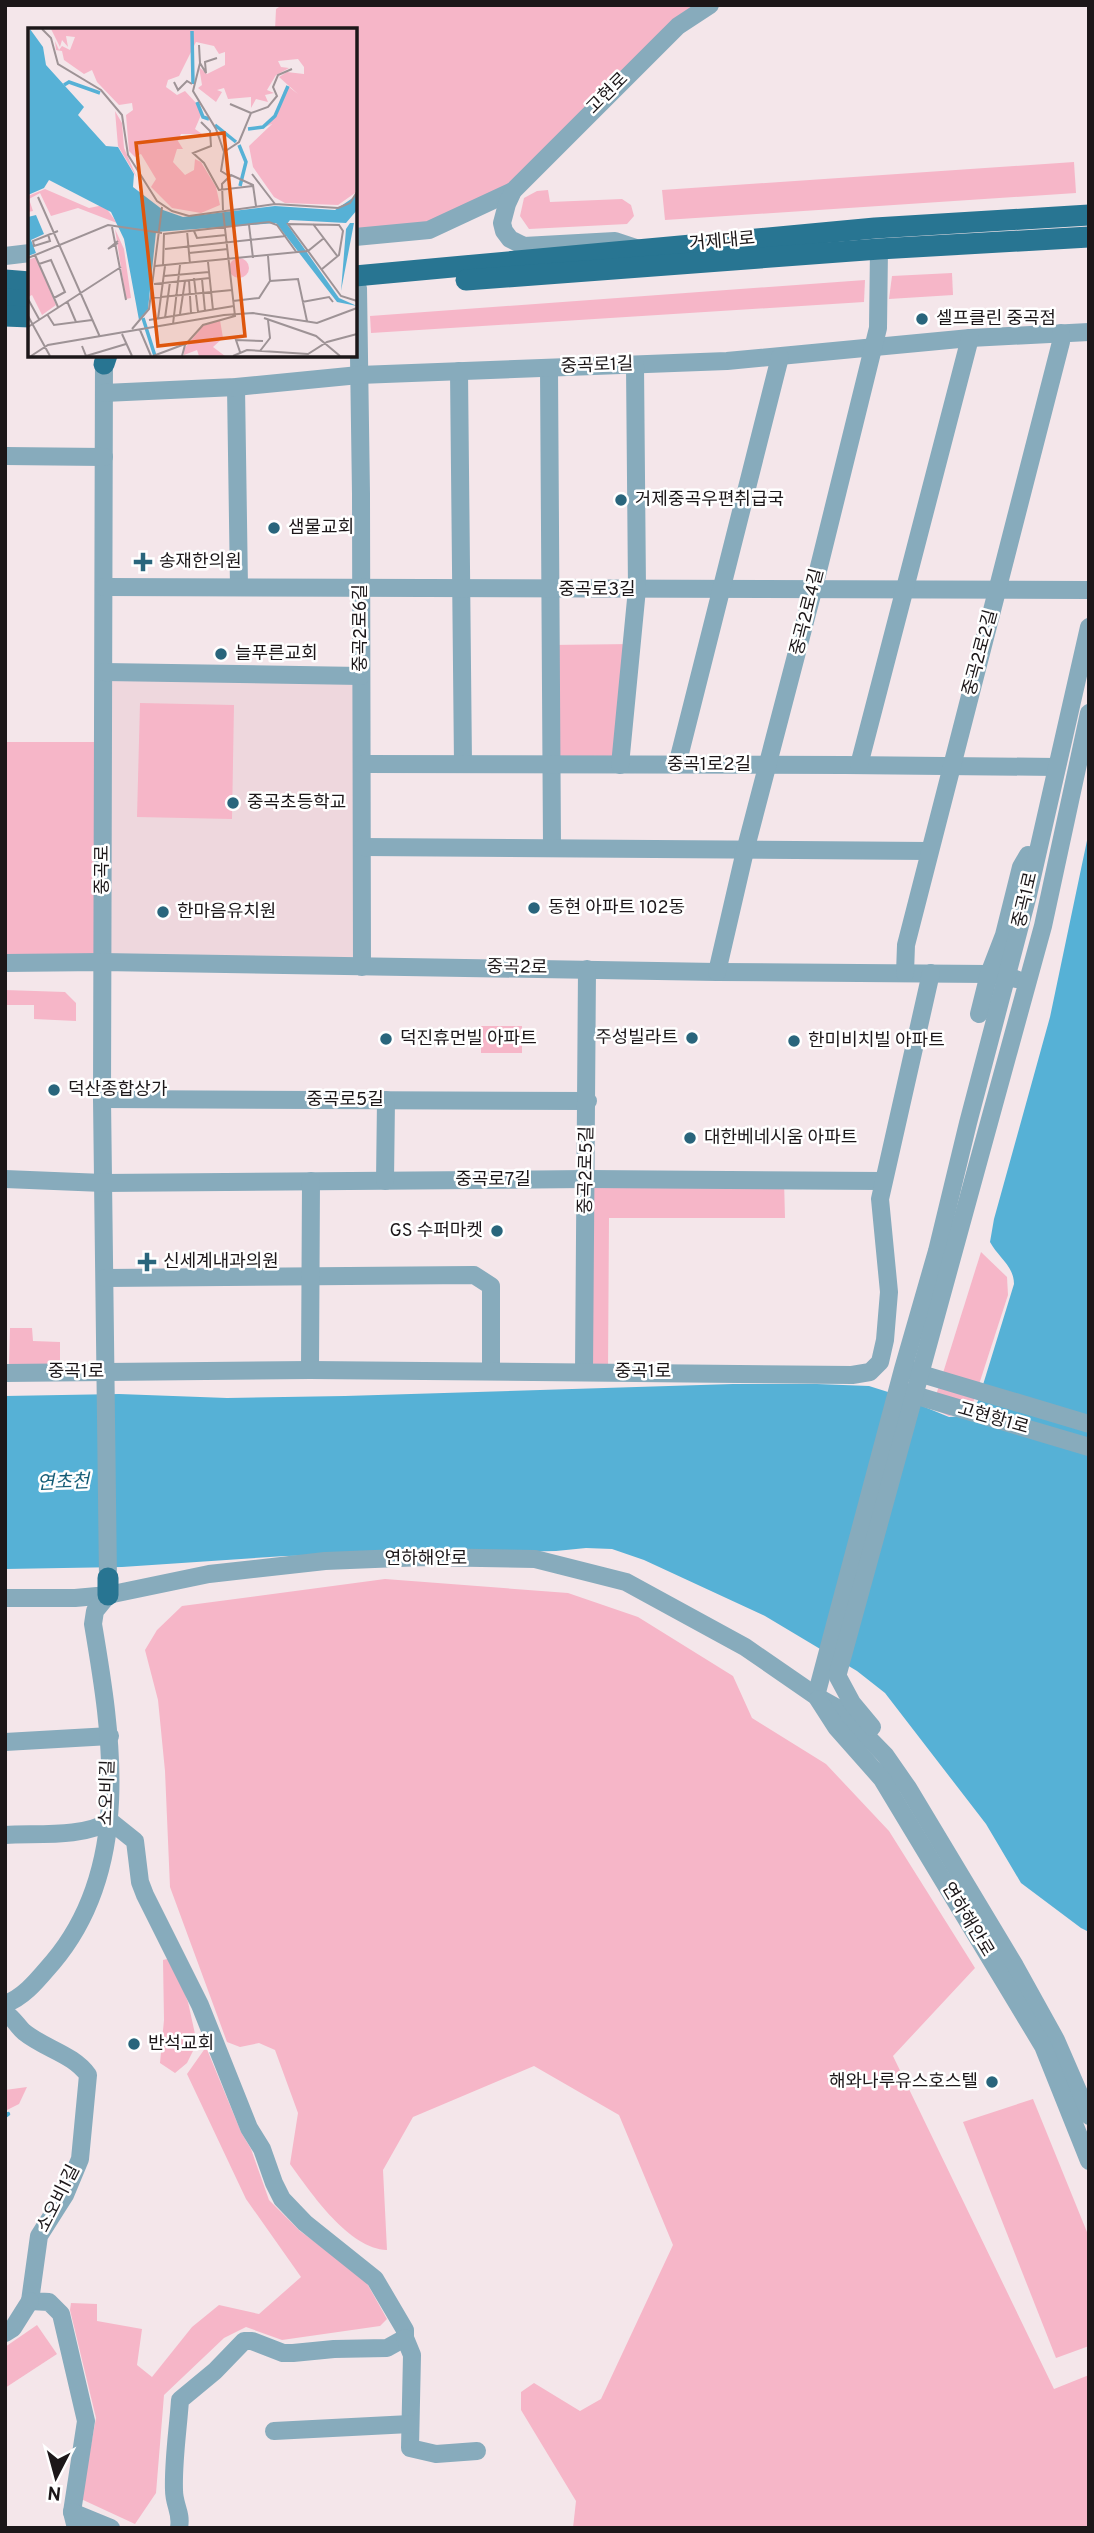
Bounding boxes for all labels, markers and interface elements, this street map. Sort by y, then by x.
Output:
inset map [28,28,357,357]
street label: 고현로 [582,68,634,120]
street label: 거제대로 [688,228,756,256]
place label: 셀프클린 중곡점 [936,308,1056,331]
marker: 셀프클린 중곡점 [914,311,930,327]
street label: 중곡로1길 [560,353,634,379]
place label: 거제중곡우편취급국 [635,489,784,512]
marker: 거제중곡우편취급국 [613,492,629,508]
place label: 샘물교회 [288,517,354,540]
marker: 샘물교회 [266,520,282,536]
place label: 송재한의원 [159,551,242,574]
marker: 송재한의원 [133,552,153,572]
street label: 중곡2로4길 [786,566,830,658]
street label: 중곡로3길 [558,579,636,602]
street label: 중곡2로6길 [350,584,373,672]
street label: 중곡2로2길 [958,607,1004,699]
place label: 늘푸른교회 [235,643,318,666]
marker: 늘푸른교회 [213,646,229,662]
street label: 중곡1로2길 [667,754,751,777]
place label: 중곡초등학교 [247,792,346,815]
marker: 중곡초등학교 [225,795,241,811]
street label: 중곡로 [92,845,115,895]
street label: 중곡1로 [1008,870,1044,930]
place label: 동현 아파트 102동 [548,897,685,920]
marker: 동현 아파트 102동 [526,900,542,916]
place label: 한마음유치원 [177,901,276,924]
marker: 한마음유치원 [155,904,171,920]
street label: 중곡2로 [486,956,548,980]
place label: 주성빌라트 [595,1027,678,1050]
place label: 덕진휴먼빌 아파트 [400,1028,537,1051]
marker: 주성빌라트 [684,1030,700,1046]
place label: 한미비치빌 아파트 [808,1030,945,1053]
marker: 덕진휴먼빌 아파트 [378,1031,394,1047]
marker: 한미비치빌 아파트 [786,1033,802,1049]
place label: 덕산종합상가 [68,1079,168,1102]
marker: 덕산종합상가 [46,1082,62,1098]
street label: 중곡로5길 [306,1089,384,1112]
street label: 중곡2로5길 [575,1126,599,1214]
place label: 대한베네시움 아파트 [704,1127,857,1150]
marker: 대한베네시움 아파트 [682,1130,698,1146]
street label: 중곡로7길 [455,1169,531,1192]
place label: GS 수퍼마켓 [390,1220,483,1243]
marker: GS 수퍼마켓 [489,1223,505,1239]
place label: 신세계내과의원 [163,1251,279,1274]
marker: 신세계내과의원 [137,1252,157,1272]
street label: 중곡1로 [48,1361,104,1384]
street label: 중곡1로 [615,1361,671,1384]
street label: 고현항1로 [955,1398,1031,1440]
water label: 연초천 [36,1470,91,1496]
street label: 연하해안로 [385,1548,467,1571]
street label: 소오비길 [95,1759,121,1827]
street label: 연하해안로 [936,1879,998,1961]
place label: 반석교회 [148,2033,214,2056]
marker: 반석교회 [126,2036,142,2052]
place label: 해와나루유스호스텔 [829,2071,978,2094]
marker: 해와나루유스호스텔 [984,2074,1000,2090]
street label: 소오비1길 [32,2161,86,2237]
north arrow [21,2442,91,2512]
text: N [46,2479,62,2505]

